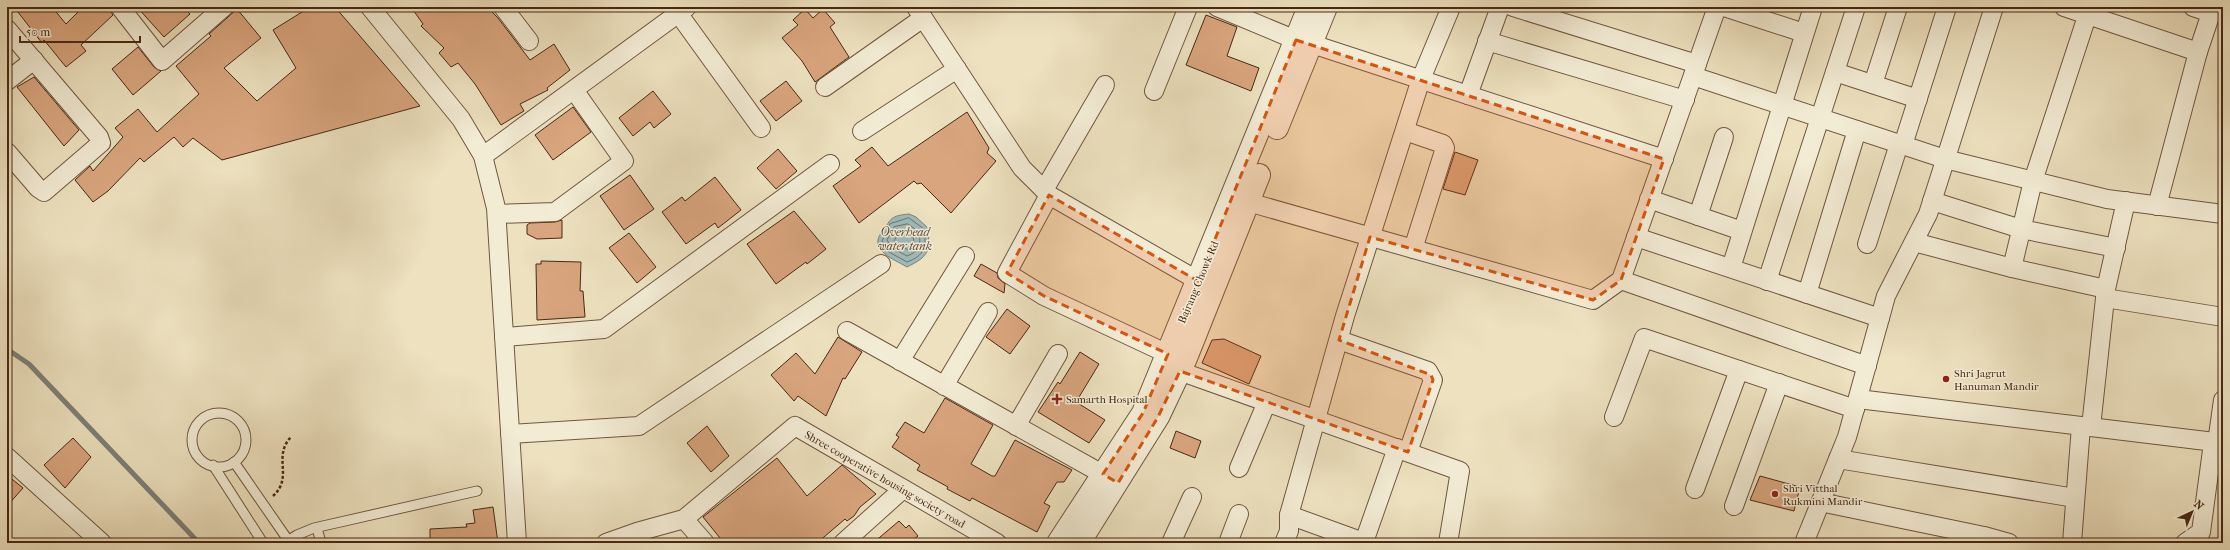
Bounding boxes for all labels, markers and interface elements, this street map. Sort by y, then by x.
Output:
scale bar [20,18,140,44]
text: 50 m [26,25,50,39]
water label: Overhead water tank [878,225,932,253]
street label: Bajrang Chowk Rd [1175,238,1222,325]
place label: Shri Jagrut Hanuman Mandir [1954,367,2039,393]
marker: Shri Jagrut Hanuman Mandir [1941,374,1951,384]
marker: Samarth Hospital [1051,393,1063,405]
place label: Samarth Hospital [1066,393,1148,406]
street label: Shree cooperative housing society road [802,428,968,531]
place label: Shri Vitthal Rukmini Mandir [1783,482,1863,508]
marker: Shri Vitthal Rukmini Mandir [1770,489,1780,499]
north arrow [2172,492,2212,532]
text: N [2191,498,2207,513]

